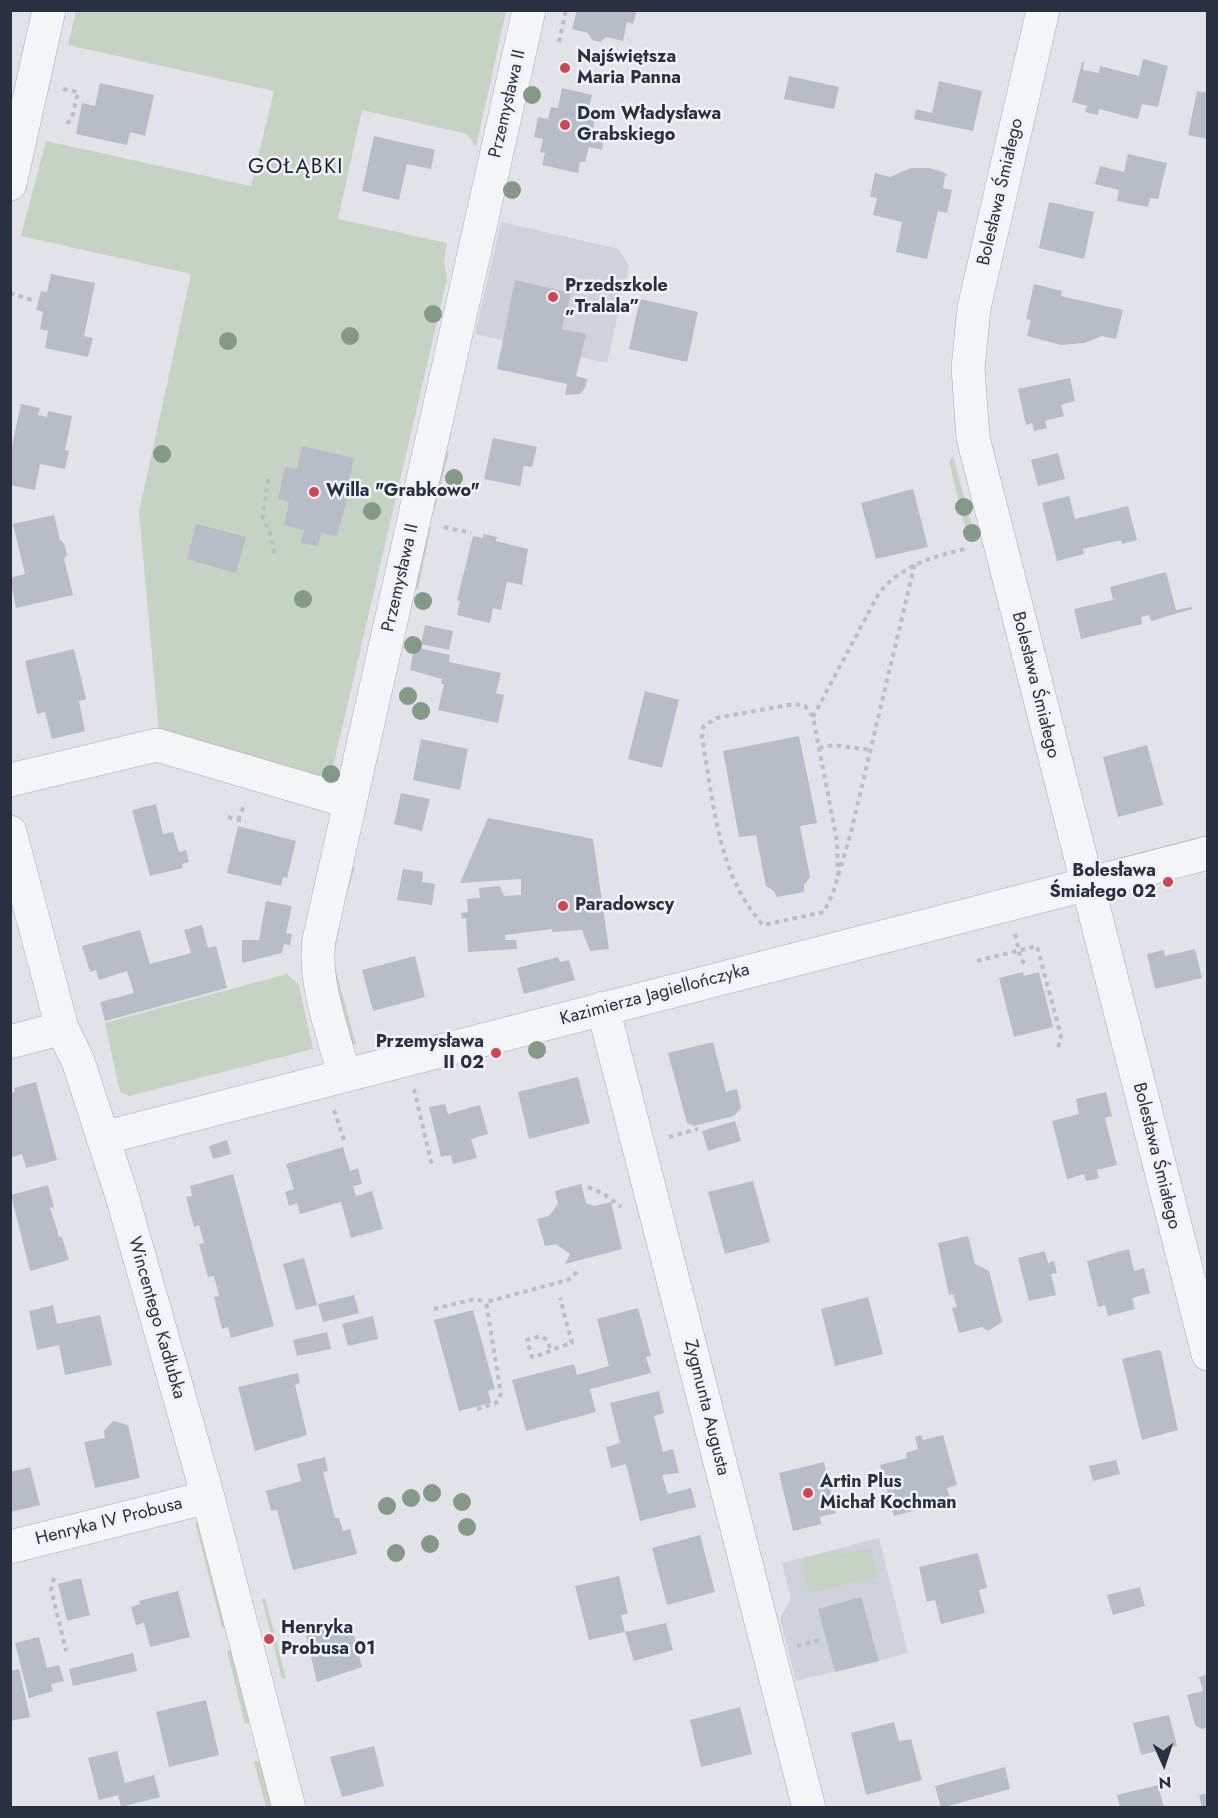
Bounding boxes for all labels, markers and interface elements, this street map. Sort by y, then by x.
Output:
place label: Najświętsza Maria Panna [577,47,681,90]
street label: Przemysława II [485,48,531,160]
marker: Najświętsza Maria Panna [558,61,572,75]
place label: Dom Władysława Grabskiego [577,104,721,146]
street label: Bolesława Śmiałego [974,116,1028,268]
marker: Dom Władysława Grabskiego [558,118,572,132]
district label: GOŁĄBKI [248,155,344,181]
place label: Przedszkole „Tralala” [565,276,668,318]
marker: Przedszkole „Tralala” [546,290,560,304]
place label: Willa "Grabkowo" [326,481,480,503]
marker: Willa "Grabkowo" [307,485,321,499]
street label: Przemysława II [378,522,424,634]
street label: Bolesława Śmiałego [1006,609,1064,761]
place label: Bolesława Śmiałego 02 [1049,861,1156,904]
marker: Bolesława Śmiałego 02 [1161,875,1175,889]
place label: Paradowscy [575,895,674,917]
marker: Paradowscy [556,899,570,913]
street label: Kazimierza Jagiellończyka [558,959,752,1031]
place label: Przemysława II 02 [376,1032,484,1074]
marker: Przemysława II 02 [489,1046,503,1060]
street label: Bolesława Śmiałego [1127,1080,1185,1232]
street label: Wincentego Kadłubka [122,1234,190,1402]
street label: Zygmunta Augusta [679,1338,733,1478]
place label: Artin Plus Michał Kochman [820,1472,957,1514]
marker: Artin Plus Michał Kochman [801,1486,815,1500]
street label: Henryka IV Probusa [33,1493,185,1551]
place label: Henryka Probusa 01 [281,1618,375,1660]
marker: Henryka Probusa 01 [262,1632,276,1646]
north arrow [1134,1734,1194,1794]
text: N [1158,1771,1172,1794]

